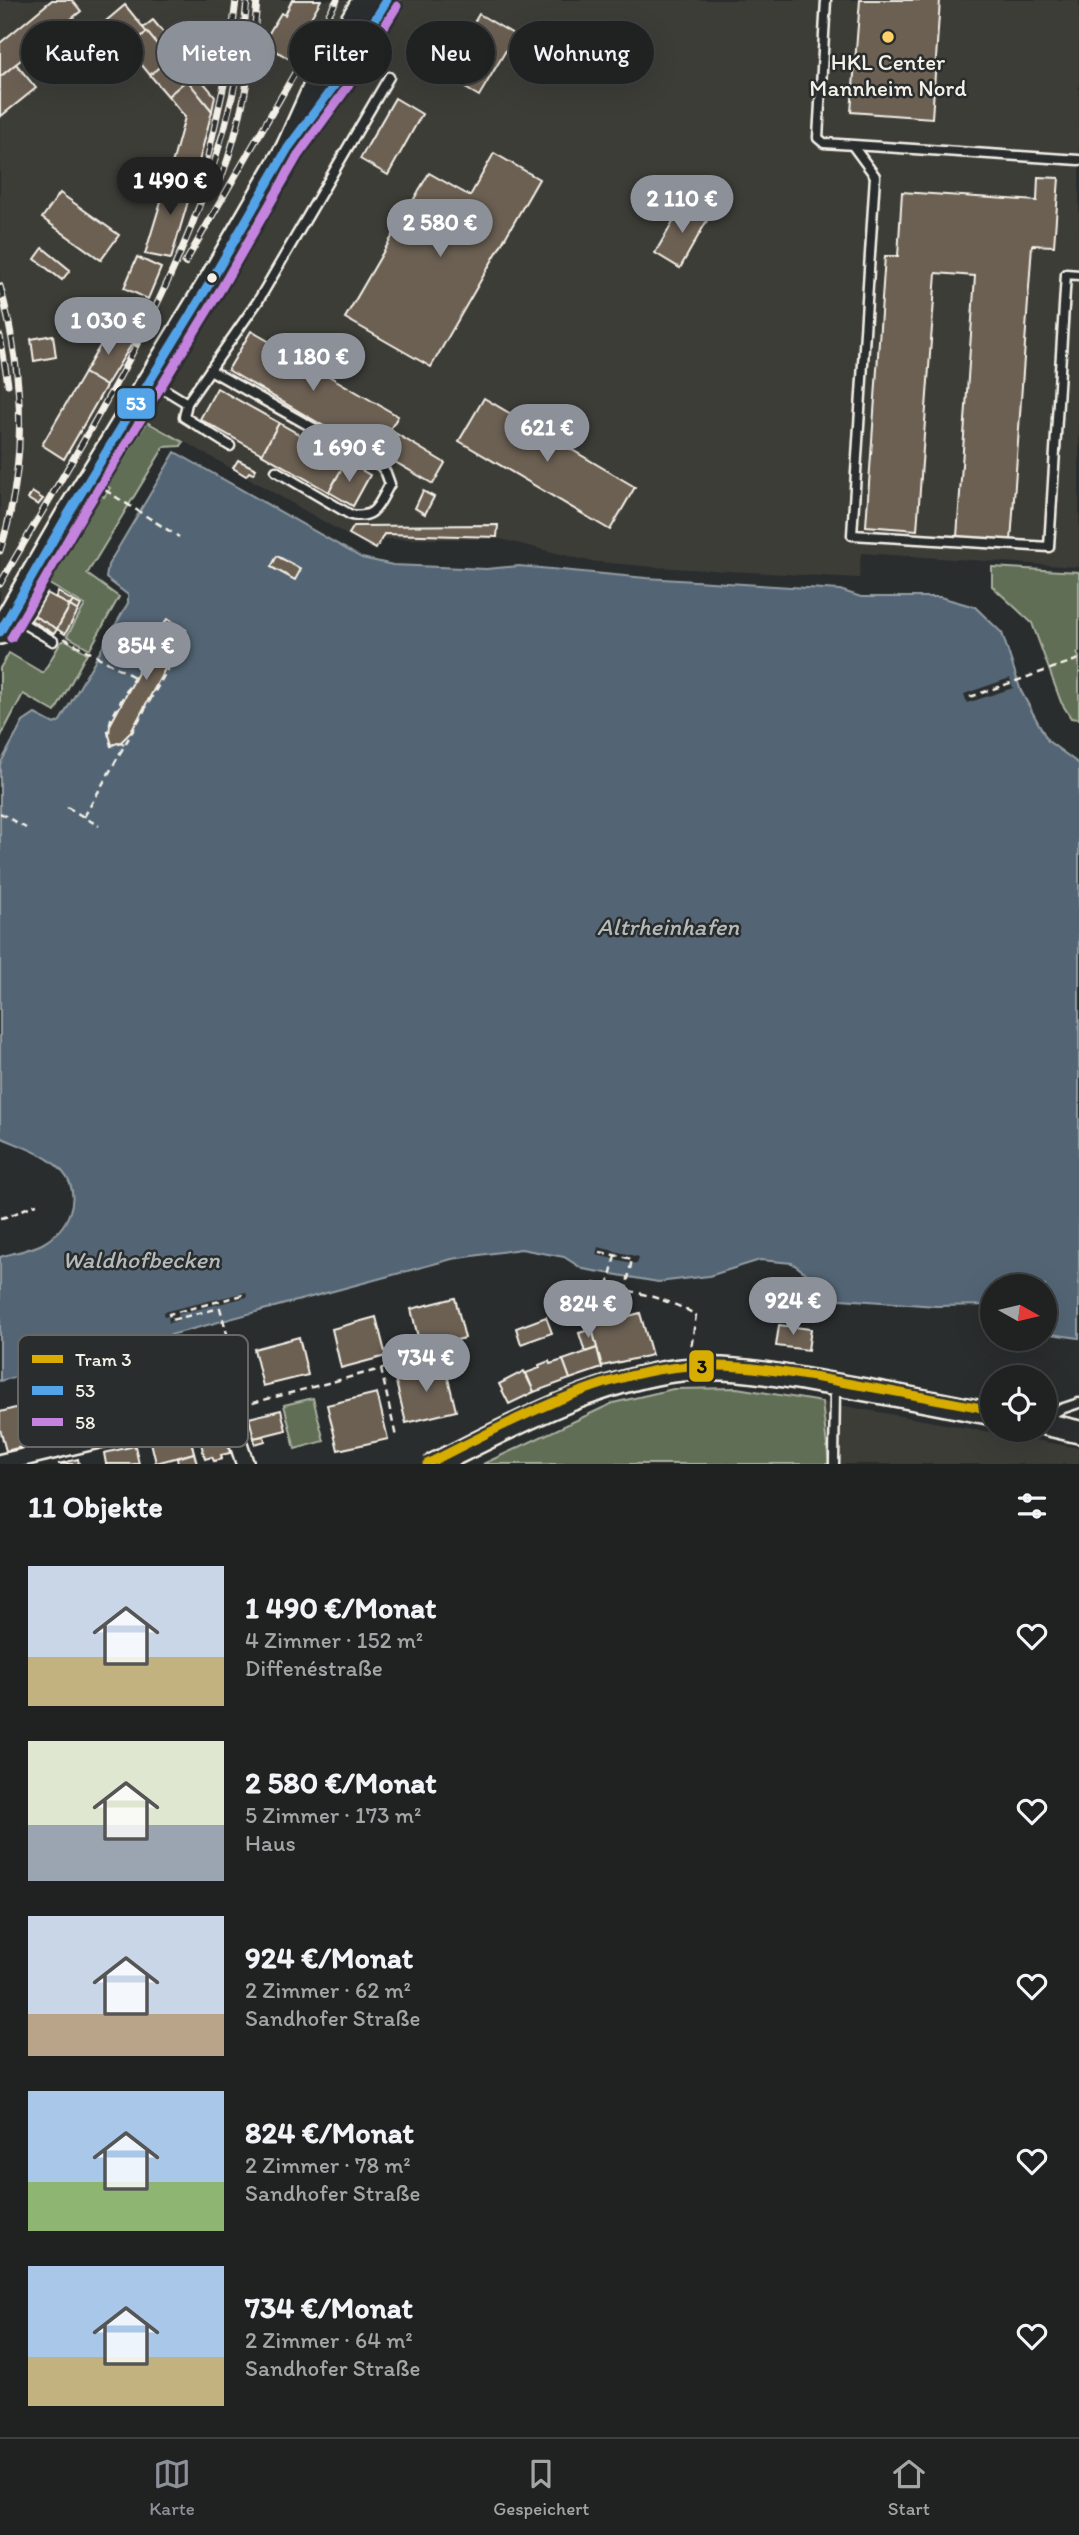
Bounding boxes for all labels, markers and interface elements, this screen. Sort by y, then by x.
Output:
chip: Kaufen [21,21,143,84]
chip: Mieten [157,21,275,84]
chip: Filter [289,21,392,84]
chip: Neu [406,21,495,84]
chip: Wohnung [509,21,654,84]
marker: HKL Center Mannheim Nord [880,29,896,45]
place label: HKL Center Mannheim Nord [809,48,967,102]
pin: 1 490 € [105,158,235,217]
text: 1 490 € [133,166,207,194]
pin: 2 110 € [617,176,747,235]
text: 2 110 € [646,184,718,212]
pin: 2 580 € [375,200,505,259]
text: 2 580 € [403,208,477,236]
unlabelled marker [205,271,219,285]
pin: 1 030 € [43,298,173,357]
text: 1 030 € [70,306,146,334]
pin: 1 180 € [248,334,378,393]
text: 1 180 € [277,342,349,370]
line badge: 53 [116,387,156,420]
text: 53 [126,392,146,415]
pin: 621 € [498,405,596,464]
text: 621 € [520,413,574,441]
pin: 1 690 € [284,424,414,484]
text: 1 690 € [313,433,385,461]
pin: 854 € [97,622,195,682]
text: 854 € [118,631,174,659]
water label: Altrheinhafen [597,912,739,941]
water label: Waldhofbecken [62,1245,220,1274]
north arrow [980,1274,1057,1351]
map controls [980,1274,1057,1442]
pin: 924 € [744,1278,842,1337]
pin: 824 € [539,1280,637,1340]
text: 924 € [765,1286,821,1314]
text: 824 € [560,1289,616,1317]
pin: 734 € [377,1334,475,1394]
legend [18,1335,248,1447]
text: 734 € [398,1343,454,1371]
text: Tram 3 [75,1348,132,1371]
line badge: 3 [688,1349,715,1383]
text: 3 [697,1355,707,1378]
button: locate [980,1365,1057,1442]
text: 53 [75,1379,95,1402]
text: 58 [75,1411,95,1434]
icon: filters [1013,1487,1051,1525]
text: 11 Objekte [28,1488,163,1525]
text: 1 490 €/Monat [245,1589,436,1626]
icon: home [84,1594,168,1678]
icon: heart [1013,1617,1051,1655]
text: 4 Zimmer · 152 m² [245,1626,423,1654]
text: Diffenéstraße [245,1654,383,1682]
text: 2 580 €/Monat [245,1764,437,1801]
icon: home [84,1769,168,1853]
icon: heart [1013,1792,1051,1830]
text: 5 Zimmer · 173 m² [245,1801,421,1829]
text: Haus [245,1829,296,1857]
text: 924 €/Monat [245,1939,413,1976]
icon: home [84,1944,168,2028]
icon: heart [1013,1967,1051,2005]
text: 2 Zimmer · 62 m² [245,1976,411,2004]
text: Sandhofer Straße [245,2004,421,2032]
text: 824 €/Monat [245,2114,414,2151]
icon: home [84,2119,168,2203]
icon: heart [1013,2142,1051,2180]
text: 2 Zimmer · 78 m² [245,2151,411,2179]
text: Sandhofer Straße [245,2179,421,2207]
text: 734 €/Monat [245,2289,413,2326]
icon: home [84,2294,168,2378]
icon: heart [1013,2317,1051,2355]
text: 2 Zimmer · 64 m² [245,2326,413,2354]
text: Sandhofer Straße [245,2354,421,2382]
tab: Karte [149,2455,195,2520]
tab: Gespeichert [493,2455,590,2520]
tab: Start [888,2455,930,2520]

